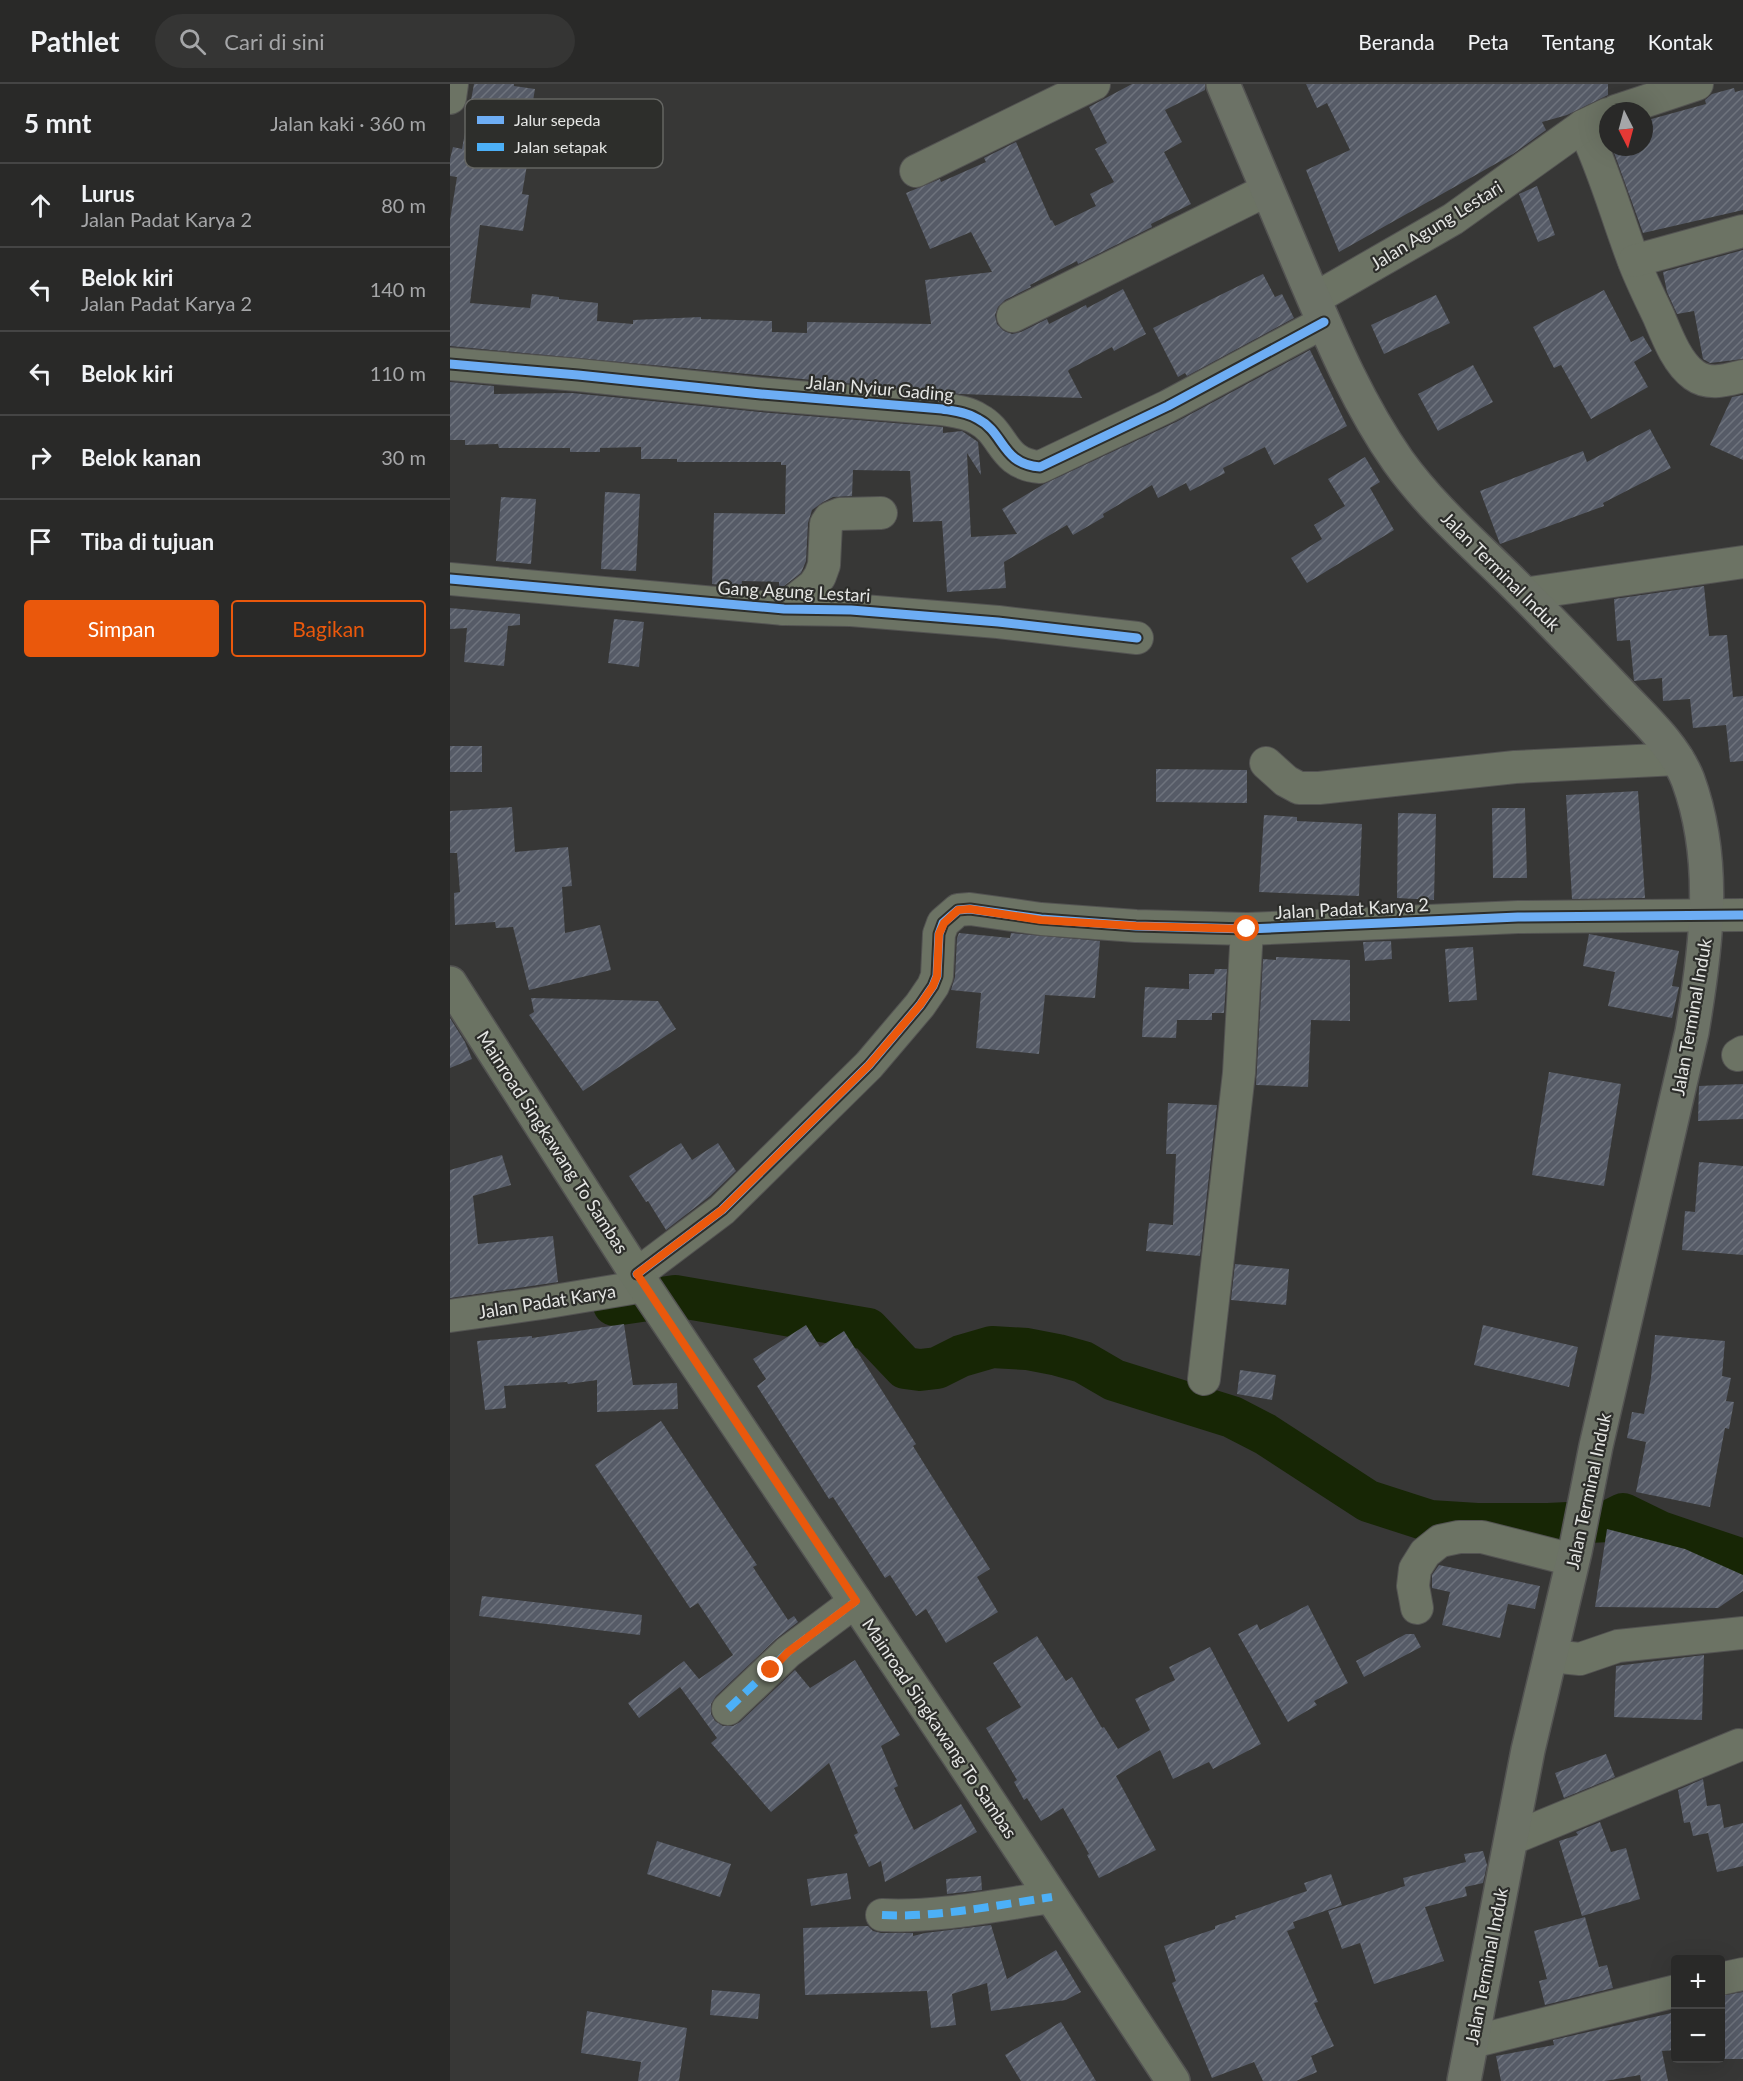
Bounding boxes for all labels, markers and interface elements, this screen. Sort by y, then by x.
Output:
search box [155,14,575,68]
text: Pathlet [30,24,119,58]
icon: search [176,25,209,58]
text: Cari di sini [224,28,324,55]
text: Beranda [1358,29,1435,54]
text: Peta [1468,29,1509,54]
text: Tentang [1542,29,1615,54]
text: Kontak [1648,29,1713,54]
legend [465,99,663,168]
north arrow [1599,102,1653,156]
text: 5 mnt [24,107,91,139]
text: Jalur sepeda [514,110,600,129]
text: Jalan kaki · 360 m [270,111,426,135]
text: Jalan setapak [514,137,608,156]
street label: Jalan Agung Lestari [1366,176,1506,274]
text: Lurus [81,180,135,207]
icon: ahead [24,189,57,222]
text: 80 m [381,193,426,217]
text: Jalan Padat Karya 2 [81,207,252,231]
text: Belok kiri [81,264,173,291]
icon: left [24,273,57,306]
text: 140 m [370,277,426,301]
text: Jalan Padat Karya 2 [81,291,252,315]
icon: left [24,357,57,390]
text: Belok kiri [81,360,173,387]
text: 110 m [370,361,426,385]
street label: Jalan Nyiur Gading [805,371,955,405]
icon: right [24,441,57,474]
text: Belok kanan [81,444,201,471]
text: 30 m [381,445,426,469]
street label: Jalan Terminal Induk [1437,507,1566,636]
icon: arrive [24,525,57,558]
text: Tiba di tujuan [81,528,214,555]
street label: Gang Agung Lestari [717,576,871,606]
button: Simpan [24,600,219,657]
button: Bagikan [231,600,426,657]
street label: Jalan Padat Karya 2 [1275,893,1429,923]
route start [1233,915,1259,941]
street label: Jalan Terminal Induk [1666,936,1716,1097]
street label: Mainroad Singkawang To Sambas [473,1027,633,1258]
street label: Jalan Padat Karya [477,1279,617,1323]
street label: Jalan Terminal Induk [1561,1410,1615,1571]
street label: Mainroad Singkawang To Sambas [858,1614,1022,1843]
route end [757,1656,783,1682]
street label: Jalan Terminal Induk [1460,1885,1512,2046]
map controls [1671,1955,1725,2063]
button: + [1671,1955,1725,2009]
button: − [1671,2009,1725,2063]

